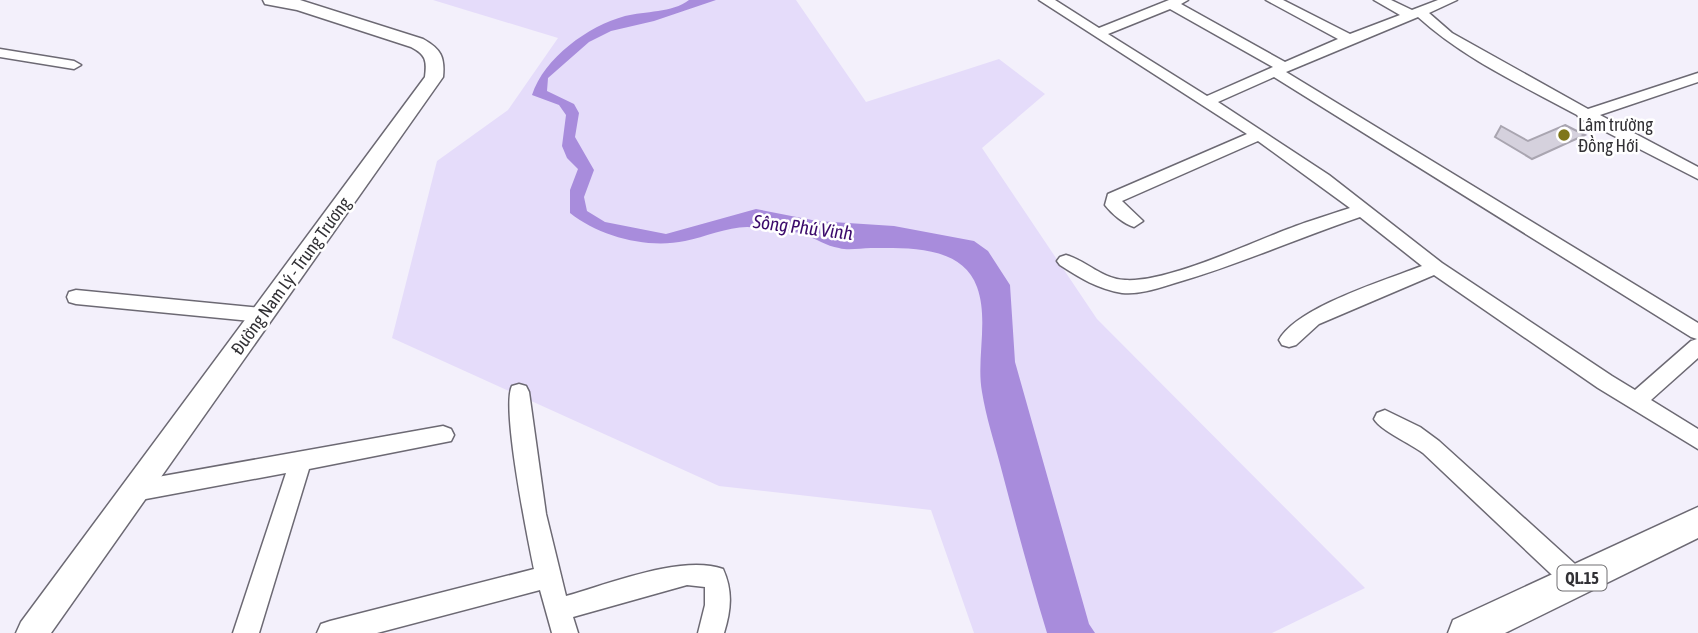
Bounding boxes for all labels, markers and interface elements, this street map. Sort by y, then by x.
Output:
place label: Lâm trường Đồng Hới [1578,114,1653,156]
marker: Lâm trường Đồng Hới [1556,127,1572,143]
street label: Đường Nam Lý - Trung Trương [226,193,355,358]
water label: Sông Phú Vinh [751,210,854,244]
road number: QL.15 [1558,566,1606,590]

